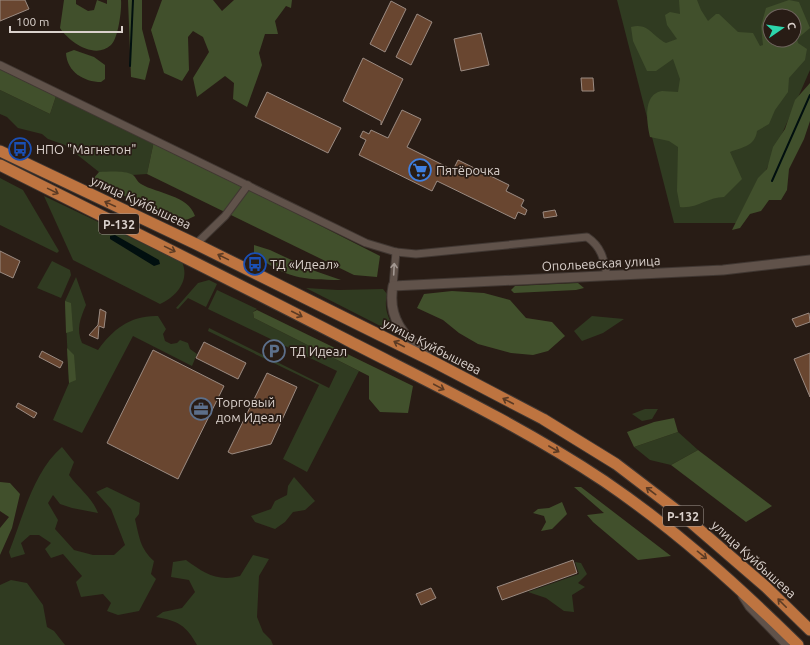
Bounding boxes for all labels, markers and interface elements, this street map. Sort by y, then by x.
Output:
scale bar [10,8,122,34]
north arrow [762,8,802,48]
text: 100 m [16,15,49,28]
text: С [785,21,798,31]
bus stop icon: НПО "Магнетон" [7,136,33,162]
place label: НПО "Магнетон" [36,142,136,156]
supermarket icon: Пятёрочка [407,157,433,183]
place label: Пятёрочка [436,163,500,177]
street label: улица Куйбышева [89,173,193,231]
one-way arrow [47,188,59,195]
one-way arrow [105,200,117,207]
road number: Р-132 [99,214,139,234]
one-way arrow [163,246,175,253]
bus stop icon: ТД «Идеал» [242,251,268,277]
one-way arrow [217,253,229,260]
street label: Опольевская улица [541,253,661,273]
place label: ТД «Идеал» [270,257,339,271]
one-way arrow [391,263,398,276]
one-way arrow [291,311,303,319]
street label: улица Куйбышева [380,315,484,377]
parking icon: ТД Идеал [261,338,287,364]
one-way arrow [393,340,405,347]
place label: ТД Идеал [290,344,347,358]
one-way arrow [433,384,445,392]
place label: Торговый дом Идеал [216,395,282,424]
office icon: Торговый дом Идеал [188,396,214,422]
one-way arrow [502,397,514,404]
one-way arrow [548,446,560,454]
one-way arrow [646,487,657,496]
road number: Р-132 [663,506,703,526]
street label: улица Куйбышева [709,517,799,601]
one-way arrow [697,550,707,559]
one-way arrow [777,598,787,608]

